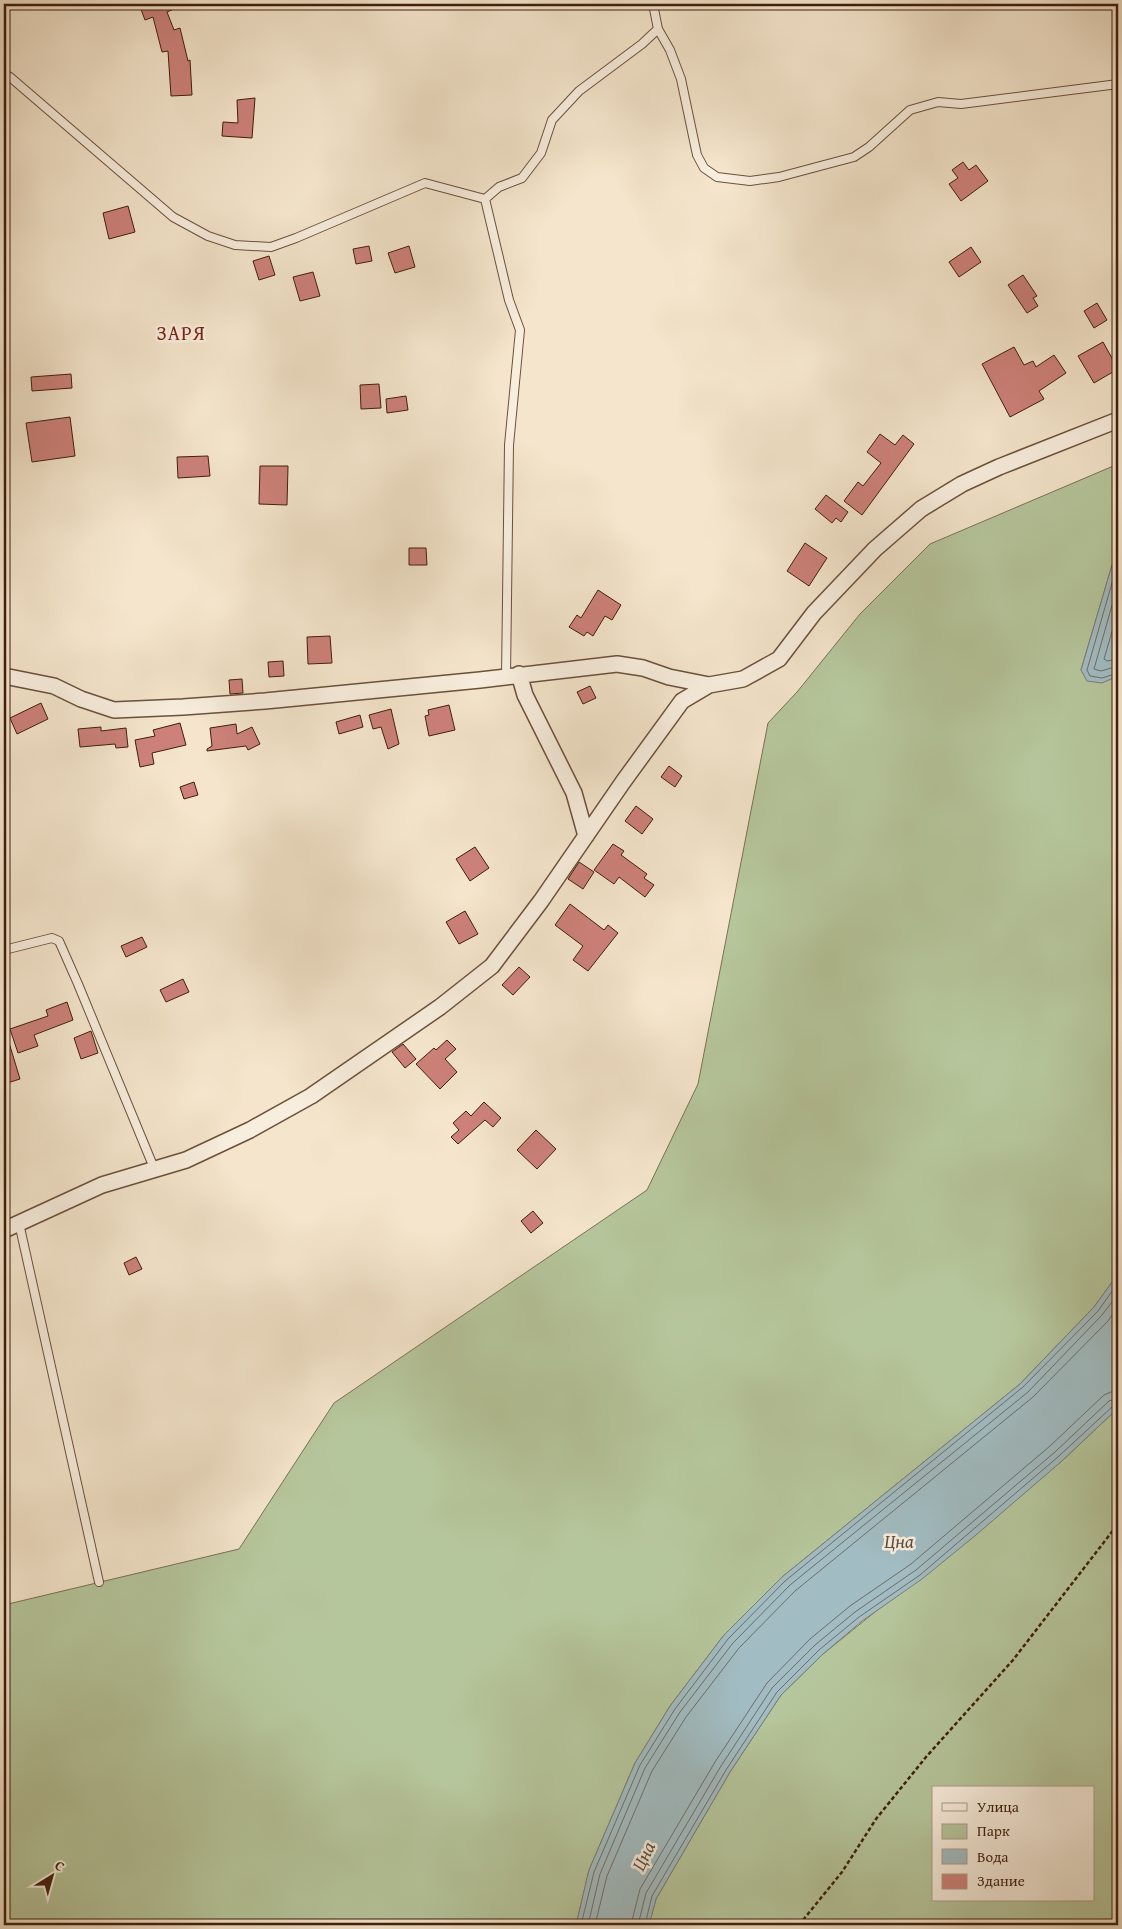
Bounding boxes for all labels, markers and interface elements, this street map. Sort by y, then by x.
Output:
district label: ЗАРЯ [157,318,205,347]
water label: Цна [884,1527,914,1555]
legend [932,1786,1094,1902]
text: Улица [977,1796,1020,1817]
text: Парк [977,1820,1010,1841]
water label: Цна [624,1836,662,1875]
text: Вода [977,1846,1009,1867]
north arrow [28,1852,78,1902]
text: С [51,1855,69,1876]
text: Здание [977,1870,1025,1891]

